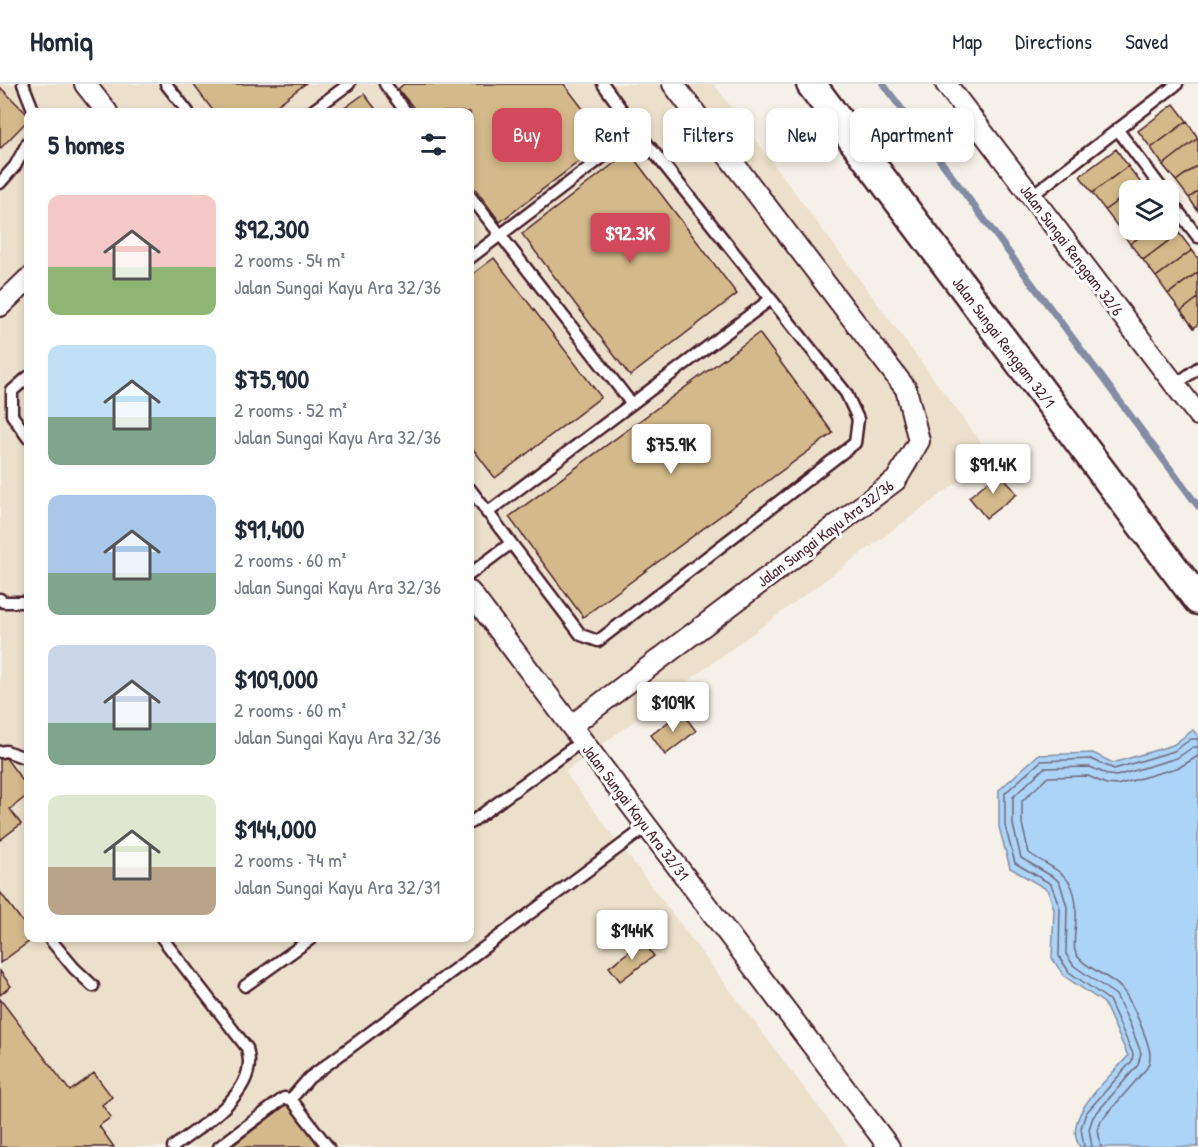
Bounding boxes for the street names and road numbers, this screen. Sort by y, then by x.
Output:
street label: Jalan Sungai Renggam 32/6 [1015,180,1129,320]
street label: Jalan Sungai Renggam 32/1 [948,272,1061,412]
street label: Jalan Sungai Kayu Ara 32/36 [752,474,898,592]
street label: Jalan Sungai Kayu Ara 32/31 [578,739,695,885]

